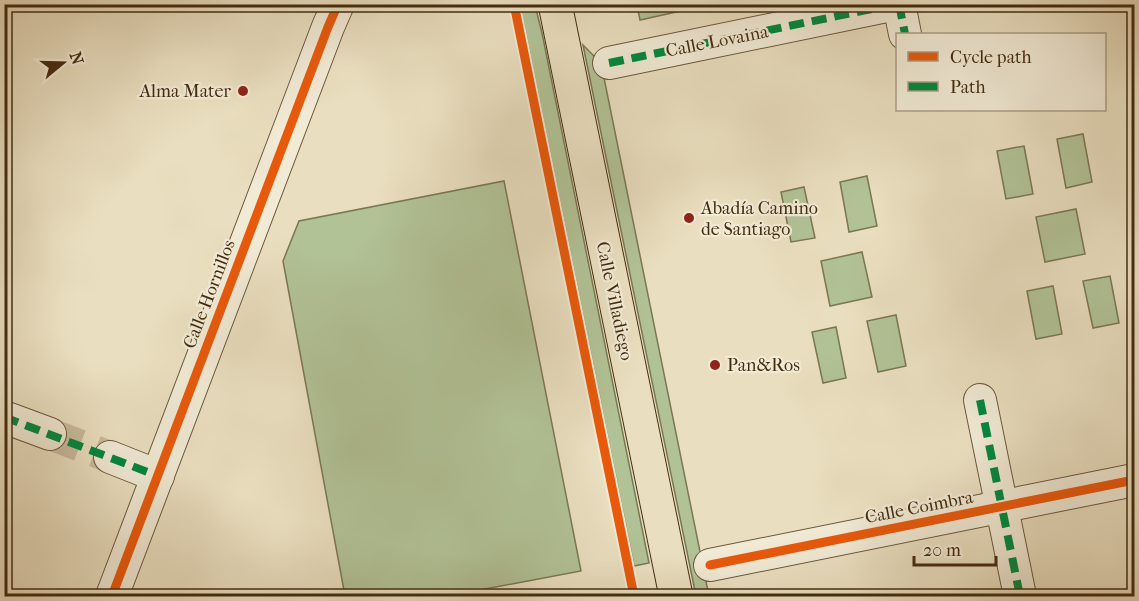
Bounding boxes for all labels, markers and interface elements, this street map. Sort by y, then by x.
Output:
street label: Calle Lovaina [664,21,771,62]
north arrow [33,33,93,93]
legend [896,33,1106,111]
text: Cycle path [950,47,1031,68]
text: N [66,49,88,68]
text: Path [950,77,986,98]
place label: Alma Mater [138,81,231,102]
marker: Alma Mater [236,84,250,98]
place label: Abadía Camino de Santiago [700,198,818,240]
marker: Abadía Camino de Santiago [682,211,696,225]
street label: Calle Hornillos [179,236,240,352]
street label: Calle Villadiego [592,240,637,362]
place label: Pan&Ros [727,355,800,376]
marker: Pan&Ros [708,358,722,372]
street label: Calle Coimbra [863,487,976,528]
scale bar [914,529,996,567]
text: 20 m [923,540,961,561]

